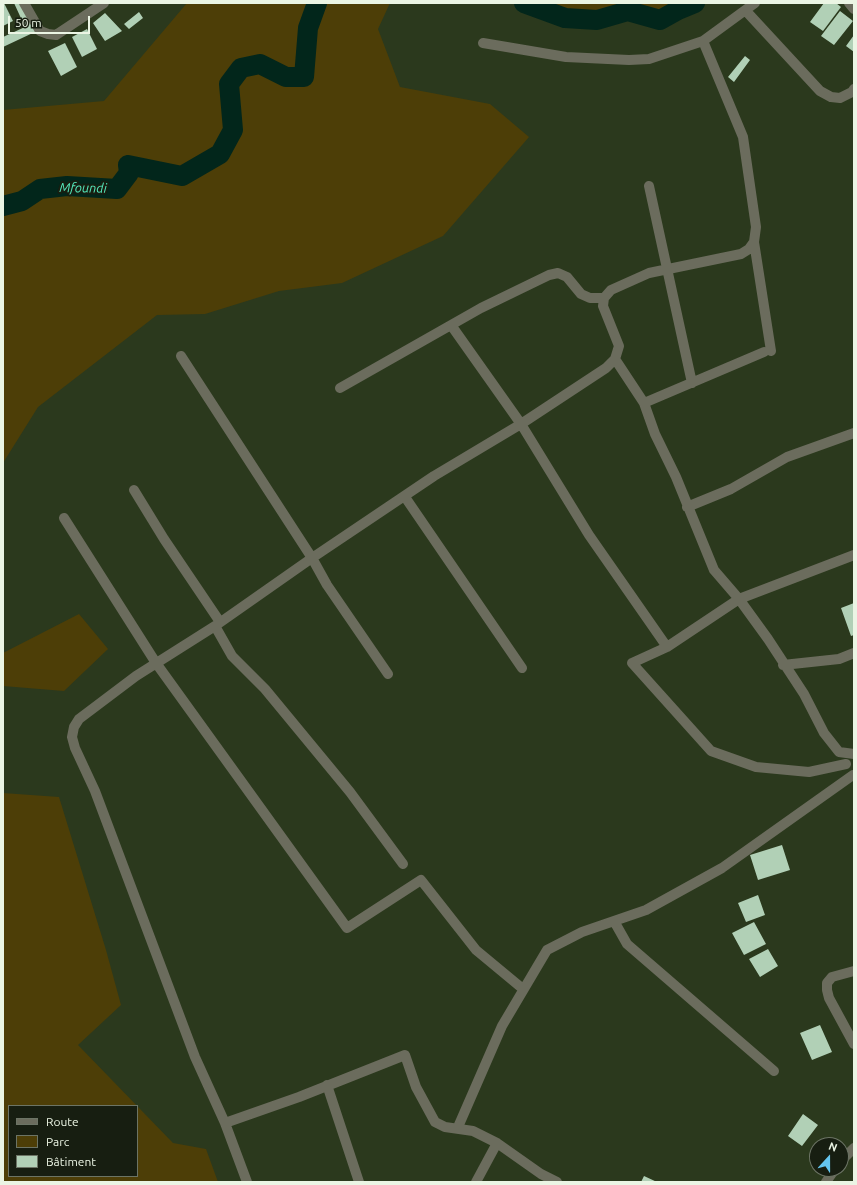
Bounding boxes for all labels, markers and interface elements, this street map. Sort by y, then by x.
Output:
scale bar [10,8,92,34]
text: 50 m [15,16,42,29]
water label: Mfoundi [59,180,107,196]
legend [8,1105,138,1177]
text: Route [46,1115,79,1128]
text: Parc [46,1135,69,1148]
north arrow [809,1137,849,1177]
text: N [827,1140,839,1154]
text: Bâtiment [46,1155,96,1168]

